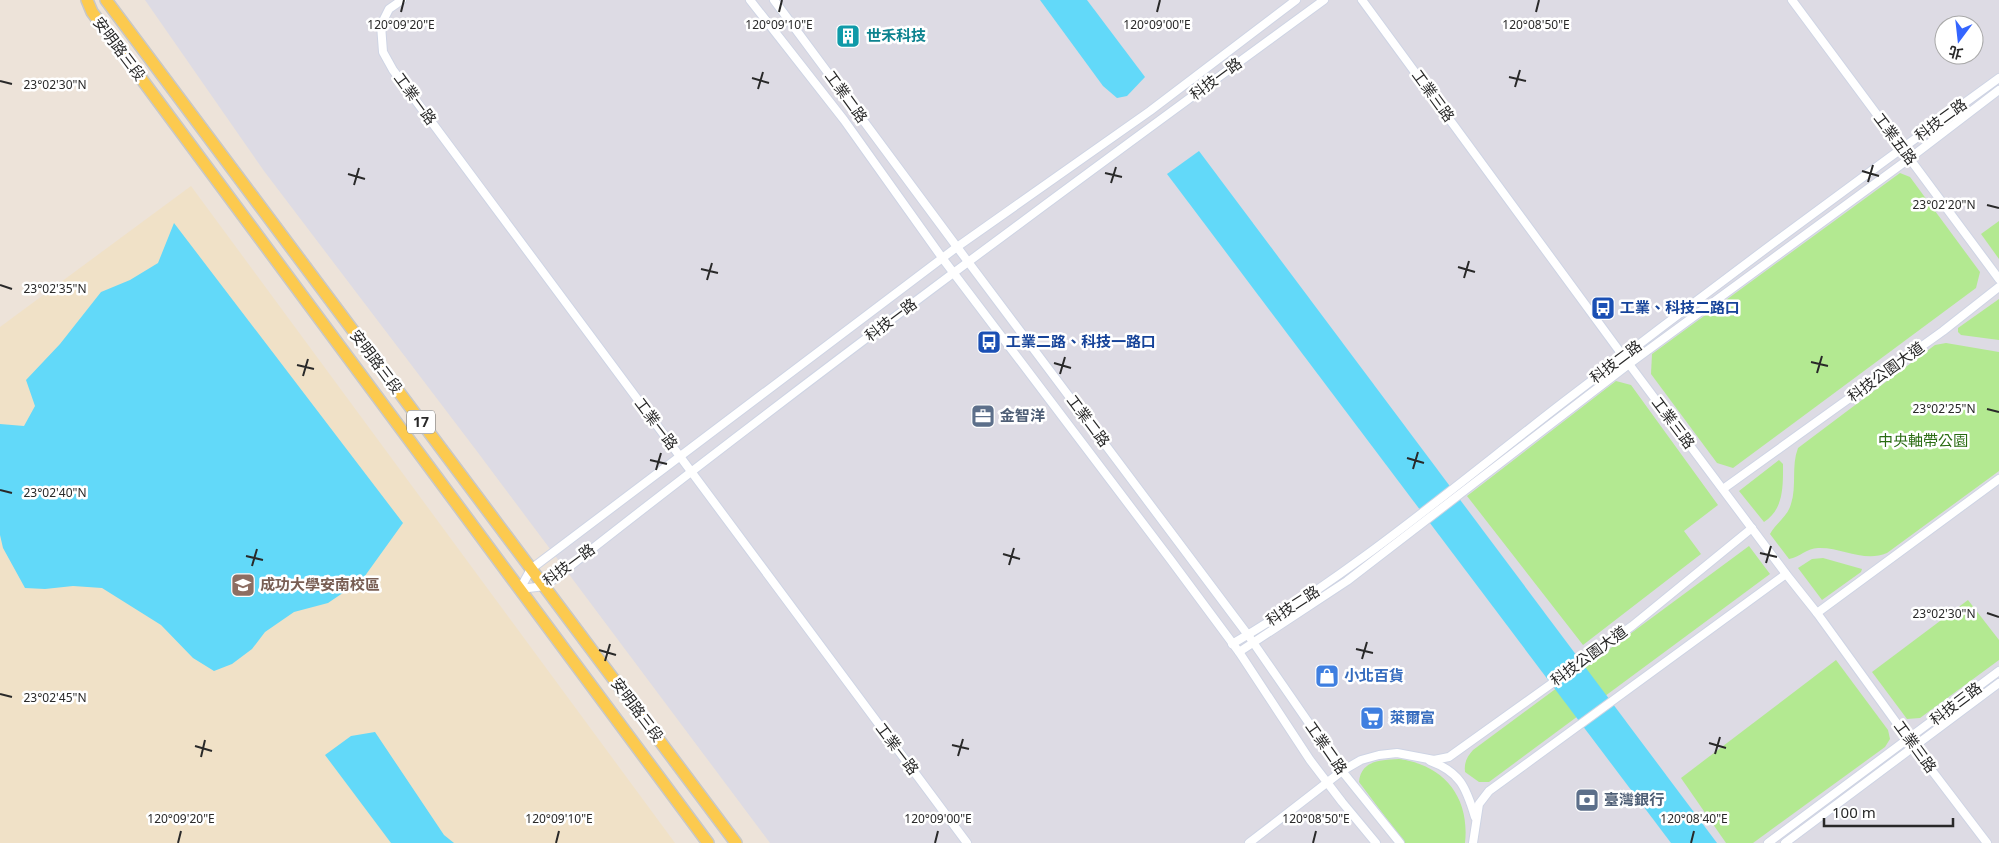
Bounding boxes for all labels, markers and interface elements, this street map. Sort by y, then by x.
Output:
street label: 安明路三段 [89,12,150,84]
north arrow [1934,15,1984,65]
text: 120°09'20"E [367,16,435,33]
text: 120°09'10"E [745,16,813,33]
text: 120°09'00"E [1123,16,1191,33]
text: 120°08'50"E [1502,16,1570,33]
building icon: 世禾科技 [835,23,861,49]
place label: 世禾科技 [866,25,926,45]
text: 北 [1946,42,1965,64]
street label: 科技一路 [1185,52,1246,104]
street label: 工業三路 [1408,65,1460,126]
street label: 工業二路 [821,66,873,127]
street label: 工業一路 [390,68,442,129]
text: 23°02'30"N [23,76,87,93]
street label: 科技二路 [1910,93,1971,145]
street label: 工業五路 [1870,108,1922,168]
text: 23°02'20"N [1912,196,1976,213]
text: 23°02'35"N [23,280,87,297]
street label: 科技一路 [860,293,920,345]
bus stop icon: 工業、科技二路口 [1590,295,1616,321]
place label: 工業、科技二路口 [1620,297,1740,317]
street label: 安明路三段 [346,325,407,397]
bus stop icon: 工業二路、科技一路口 [976,329,1002,355]
place label: 工業二路、科技一路口 [1006,331,1156,351]
street label: 科技二路 [1585,335,1645,387]
street label: 科技公園大道 [1843,337,1928,406]
street label: 工業二路 [1063,390,1115,450]
street label: 工業三路 [1648,392,1700,452]
street label: 工業一路 [631,393,683,453]
text: 23°02'25"N [1912,400,1976,417]
office icon: 金智洋 [970,403,996,429]
place label: 金智洋 [1000,405,1045,425]
road number: 17 [407,411,435,434]
park label: 中央軸帶公園 [1878,430,1968,450]
text: 23°02'40"N [23,484,87,501]
street label: 科技一路 [538,538,599,590]
school or university icon: 成功大學安南校區 [230,572,256,598]
place label: 成功大學安南校區 [260,574,380,594]
street label: 科技二路 [1262,580,1323,630]
text: 23°02'30"N [1912,605,1976,622]
street label: 科技公園大道 [1546,621,1631,690]
shop icon: 小北百貨 [1314,663,1340,689]
place label: 小北百貨 [1344,665,1404,685]
street label: 安明路三段 [607,673,668,745]
street label: 科技三路 [1925,677,1985,729]
text: 23°02'45"N [23,689,87,706]
supermarket icon: 萊爾富 [1359,705,1385,731]
place label: 萊爾富 [1390,707,1435,727]
street label: 工業三路 [1890,716,1942,777]
street label: 工業二路 [1301,717,1352,778]
street label: 工業一路 [872,718,924,778]
bank icon: 臺灣銀行 [1574,787,1600,813]
place label: 臺灣銀行 [1604,789,1664,809]
scale bar [1824,796,1953,828]
text: 100 m [1832,802,1876,822]
text: 120°09'20"E [147,810,215,827]
text: 120°09'10"E [525,810,593,827]
text: 120°09'00"E [904,810,972,827]
text: 120°08'50"E [1282,810,1350,827]
text: 120°08'40"E [1660,810,1728,827]

